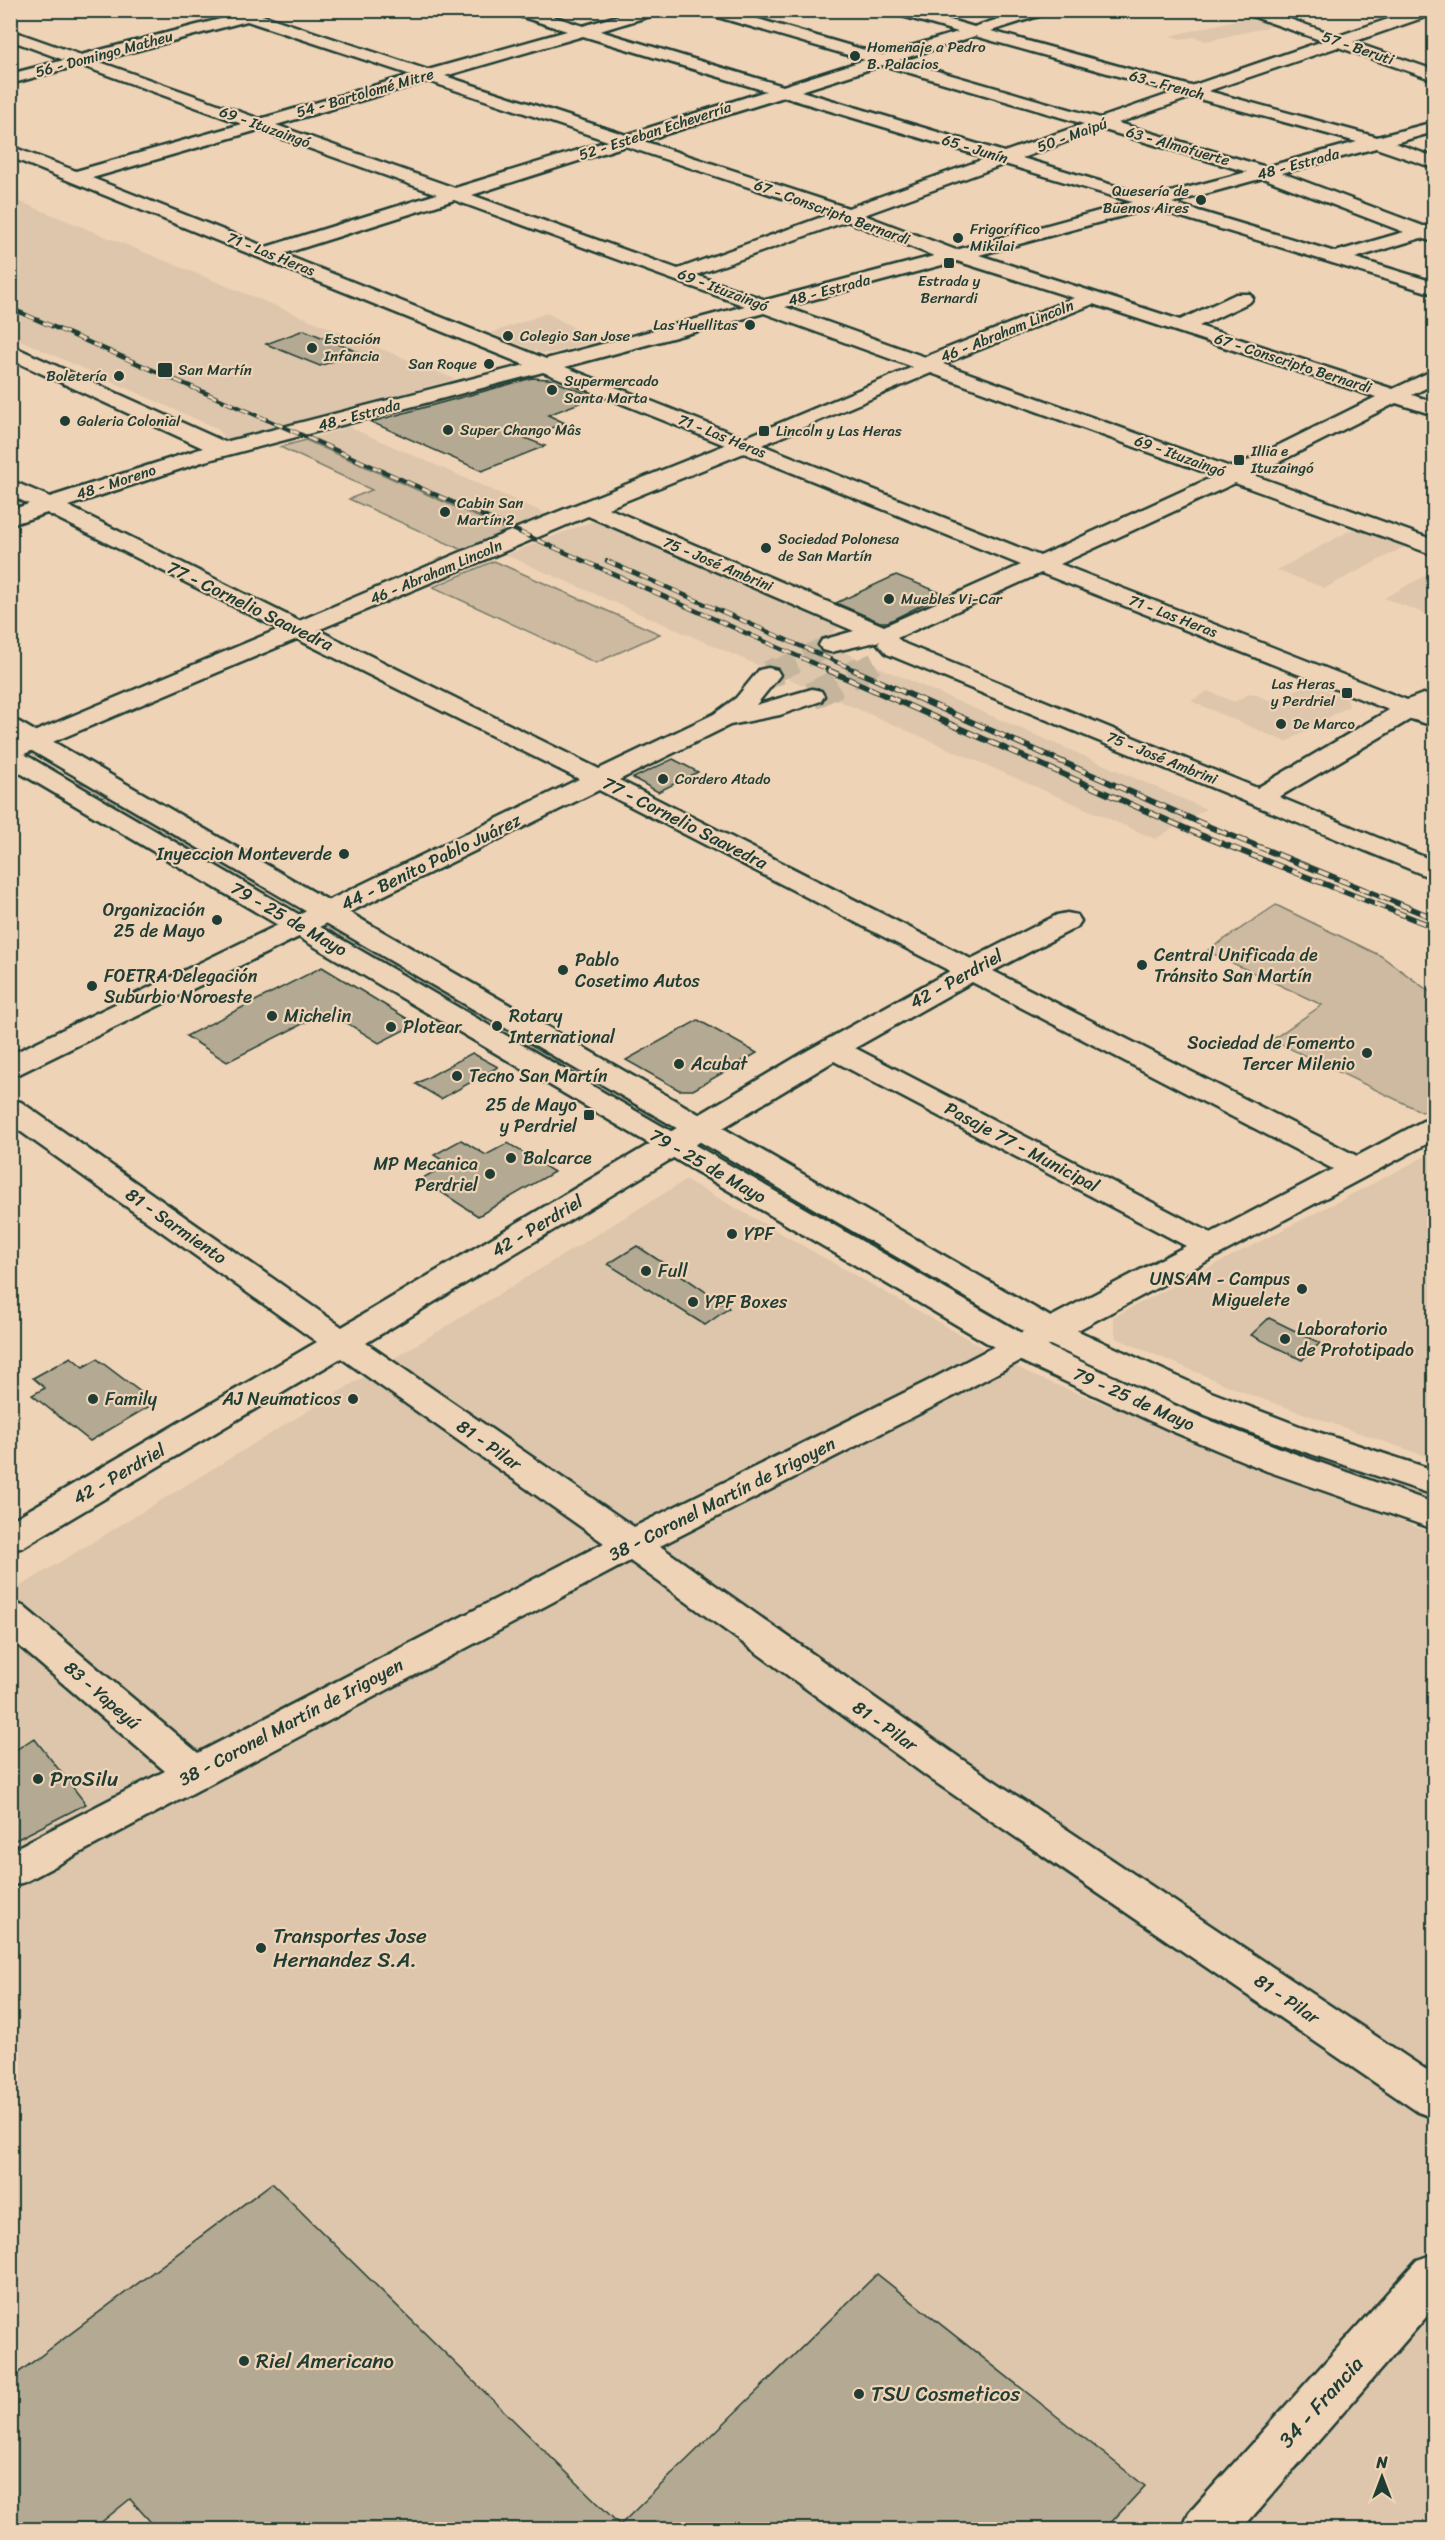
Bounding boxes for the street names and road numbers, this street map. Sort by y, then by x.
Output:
street label: 56 - Domingo Matheu [32,23,176,85]
street label: 57 - Beruti [1319,24,1398,73]
street label: 54 - Bartolomé Mitre [293,61,437,125]
street label: 63 - French [1126,62,1208,108]
street label: 52 - Esteban Echeverría [575,94,735,168]
street label: 69 - Ituzaingó [216,99,315,156]
street label: 50 - Maipú [1033,110,1112,160]
street label: 63 - Almafuerte [1123,119,1233,173]
street label: 65 - Junín [939,127,1011,171]
street label: 48 - Estrada [1254,140,1342,187]
street label: 67 - Conscripto Bernardi [750,172,914,253]
street label: 71 - Las Heras [223,224,320,284]
street label: 69 - Ituzaingó [674,261,772,319]
street label: 48 - Estrada [785,266,873,313]
street label: 46 - Abraham Lincoln [936,292,1078,370]
street label: 67 - Conscripto Bernardi [1211,325,1376,401]
street label: 48 - Estrada [315,391,403,438]
street label: 71 - Las Heras [674,406,771,466]
street label: 69 - Ituzaingó [1131,428,1230,485]
street label: 48 - Moreno [73,457,160,507]
street label: 75 - José Ambrini [659,529,778,599]
street label: 46 - Abraham Lincoln [366,532,506,612]
street label: 77 - Cornelio Saavedra [161,552,340,661]
street label: 71 - Las Heras [1125,587,1222,645]
street label: 75 - José Ambrini [1103,724,1222,792]
street label: 77 - Cornelio Saavedra [597,767,774,879]
street label: 44 - Benito Pablo Juárez [335,804,527,920]
street label: 79 - 25 de Mayo [224,873,354,966]
street label: 42 - Perdriel [903,940,1009,1018]
street label: Pasaje 77 - Municipal [939,1093,1106,1202]
street label: 79 - 25 de Mayo [643,1120,773,1213]
street label: 81 - Sarmiento [118,1179,234,1273]
street label: 42 - Perdriel [485,1185,590,1266]
street label: 79 - 25 de Mayo [1068,1358,1200,1440]
street label: 81 - Pilar [450,1411,530,1480]
street label: 38 - Coronel Martín de Irigoyen [603,1428,841,1570]
street label: 42 - Perdriel [67,1434,172,1513]
street label: 38 - Coronel Martín de Irigoyen [173,1649,410,1795]
street label: 83 - Yapeyú [56,1652,148,1738]
street label: 81 - Pilar [846,1692,926,1761]
street label: 81 - Pilar [1247,1965,1328,2034]
street label: 34 - Francia [1269,2347,1374,2457]

